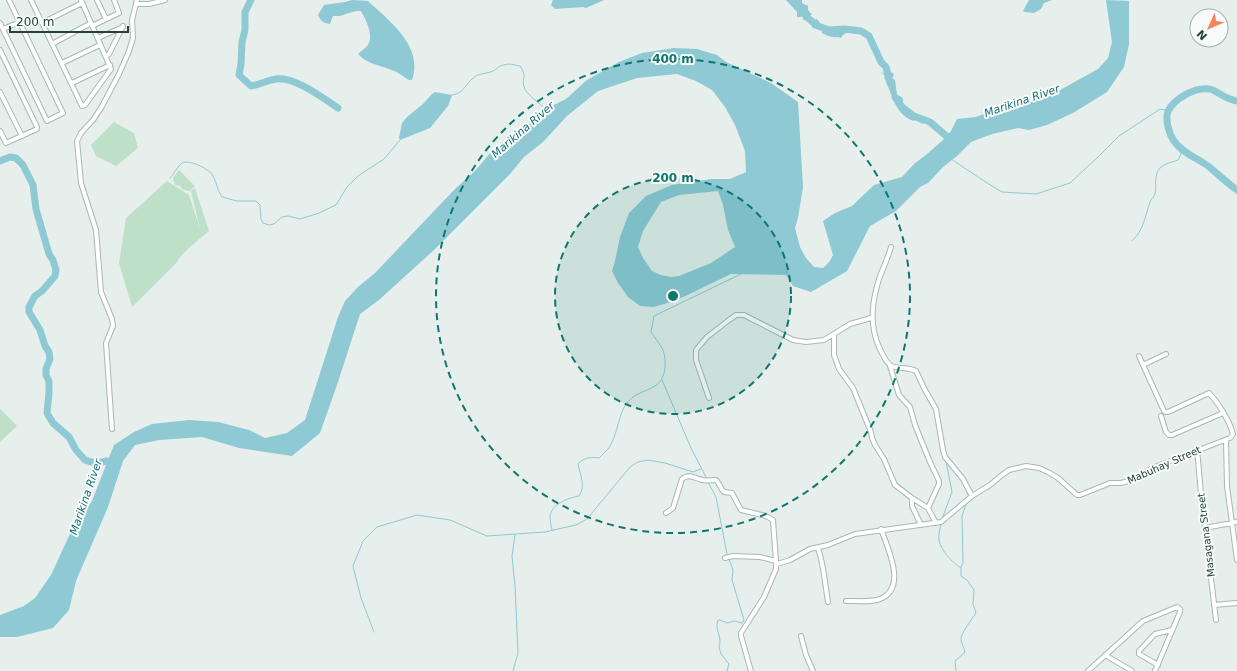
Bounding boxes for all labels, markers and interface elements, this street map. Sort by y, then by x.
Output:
scale bar [10,8,128,34]
north arrow [1189,8,1229,48]
text: 200 m [16,15,54,29]
text: N [1194,27,1210,43]
text: 400 m [652,52,694,66]
water label: Marikina River [983,82,1063,120]
water label: Marikina River [489,98,558,161]
text: 200 m [652,171,694,185]
centre of rings [666,289,680,303]
street label: Mabuhay Street [1125,444,1203,486]
water label: Marikina River [67,456,105,536]
street label: Masagana Street [1195,492,1217,578]

